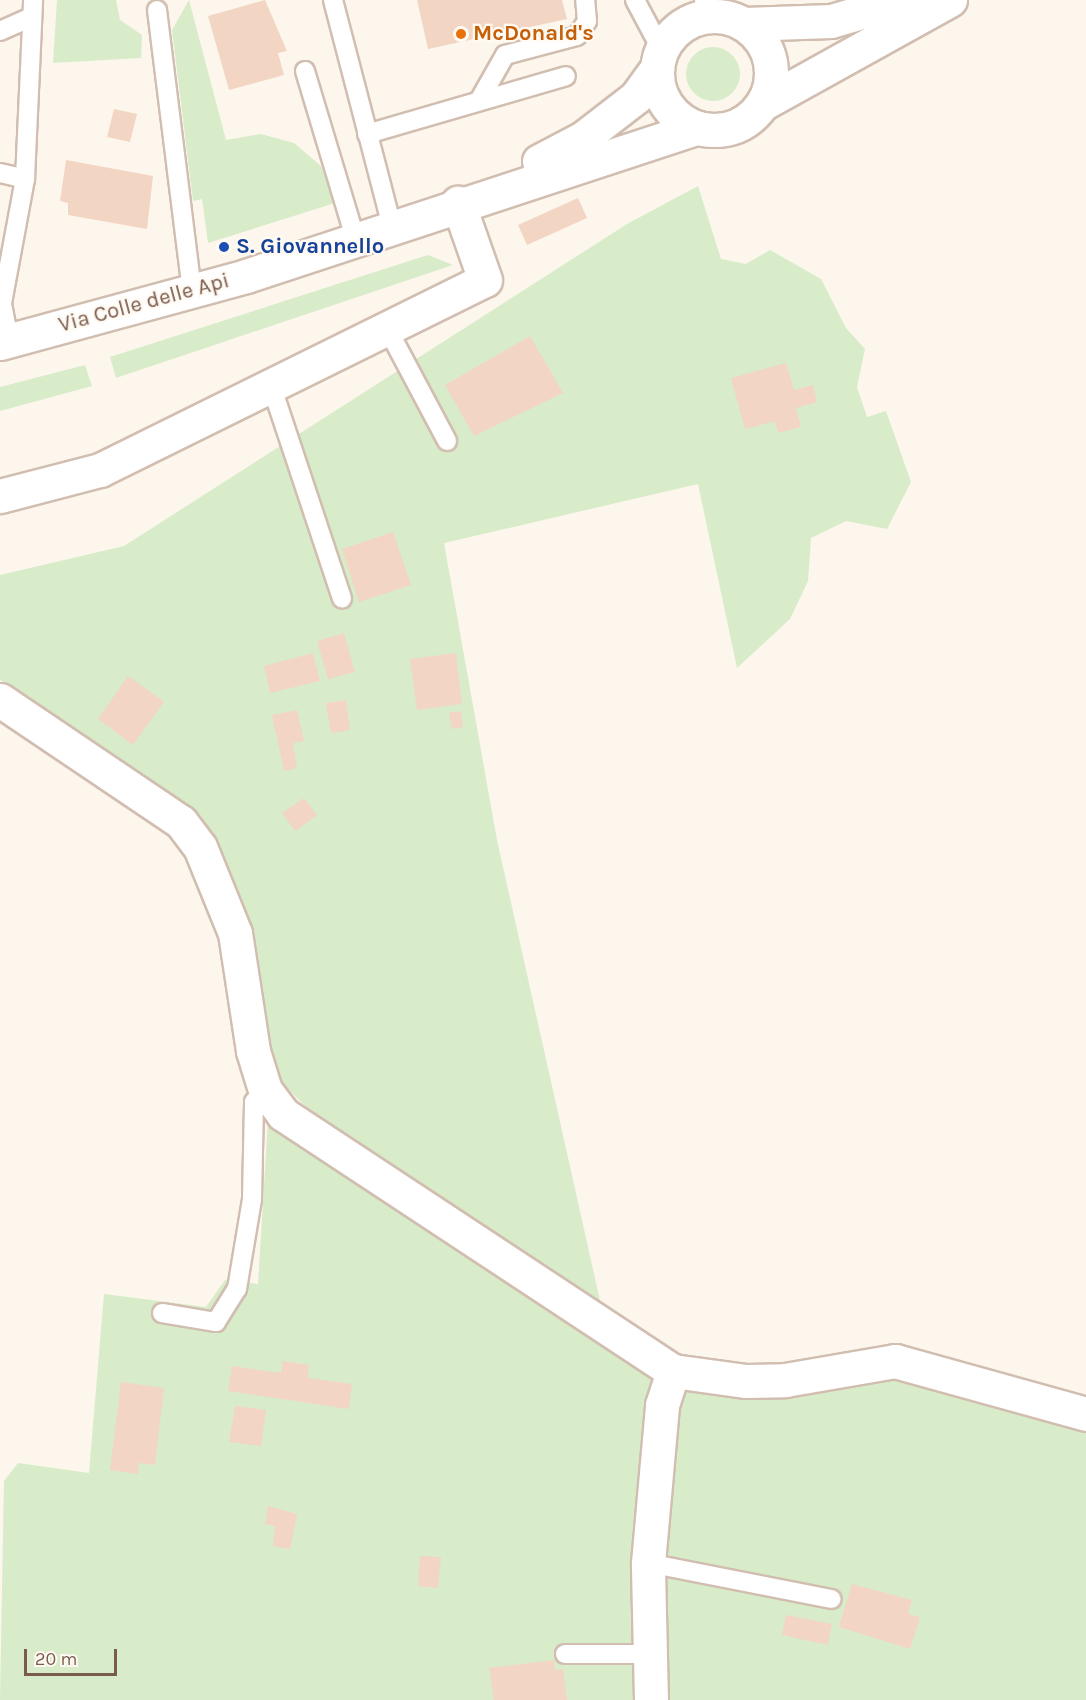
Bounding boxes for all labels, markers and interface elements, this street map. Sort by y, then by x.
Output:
place label: McDonald's [473,21,594,47]
marker: McDonald's [454,27,468,41]
place label: S. Giovannello [236,234,384,260]
marker: S. Giovannello [217,240,231,254]
street label: Via Colle delle Api [56,267,232,339]
scale bar [27,1637,120,1675]
text: 20 m [35,1648,77,1670]

